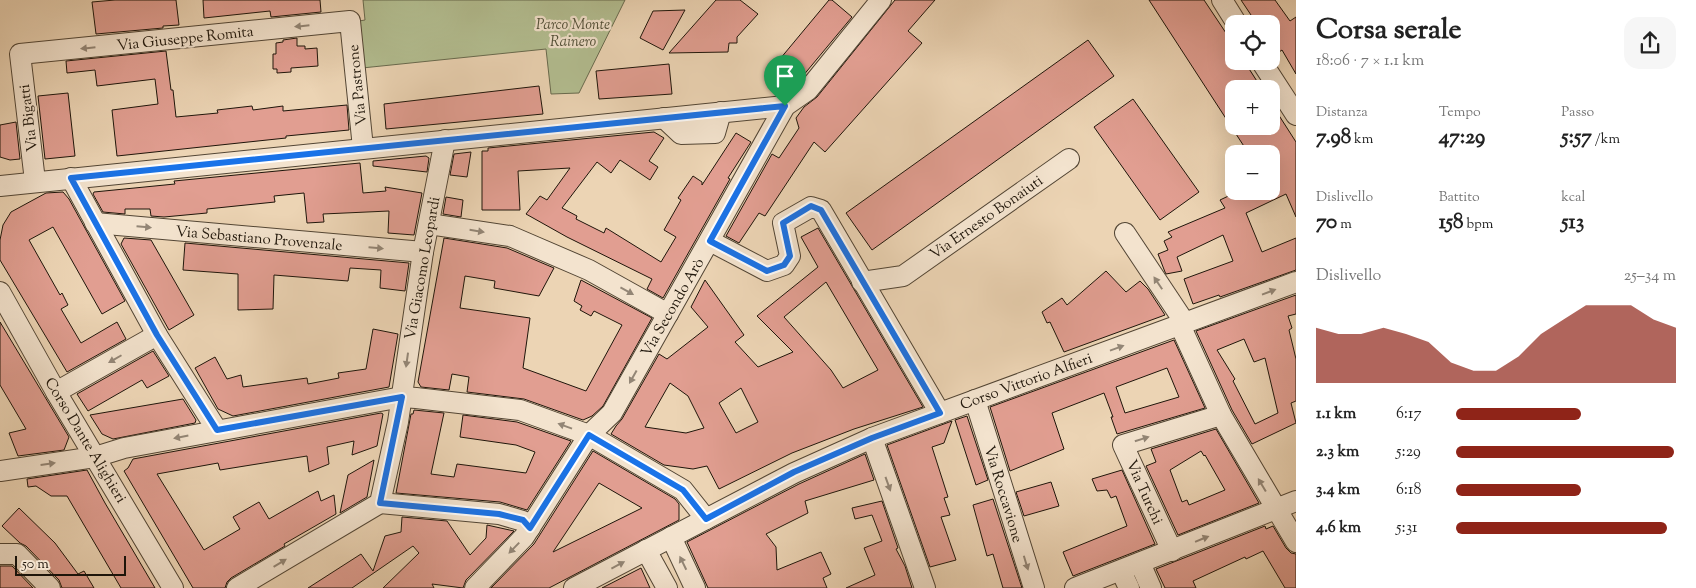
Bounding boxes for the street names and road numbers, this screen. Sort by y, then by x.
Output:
street label: Via Giuseppe Romita [116,22,255,57]
street label: Via Pastrone [344,43,373,126]
street label: Via Bigatti [15,83,44,153]
street label: Via Ernesto Bonaiuti [926,171,1048,265]
street label: Via Giacomo Leopardi [401,195,446,341]
street label: Via Sebastiano Provenzale [175,222,343,257]
street label: Via Secondo Arò [637,255,710,361]
street label: Corso Vittorio Alfieri [957,349,1096,416]
street label: Corso Dante Alighieri [39,374,131,508]
street label: Via Roccavione [978,443,1027,545]
street label: Via Turchi [1120,457,1167,528]

